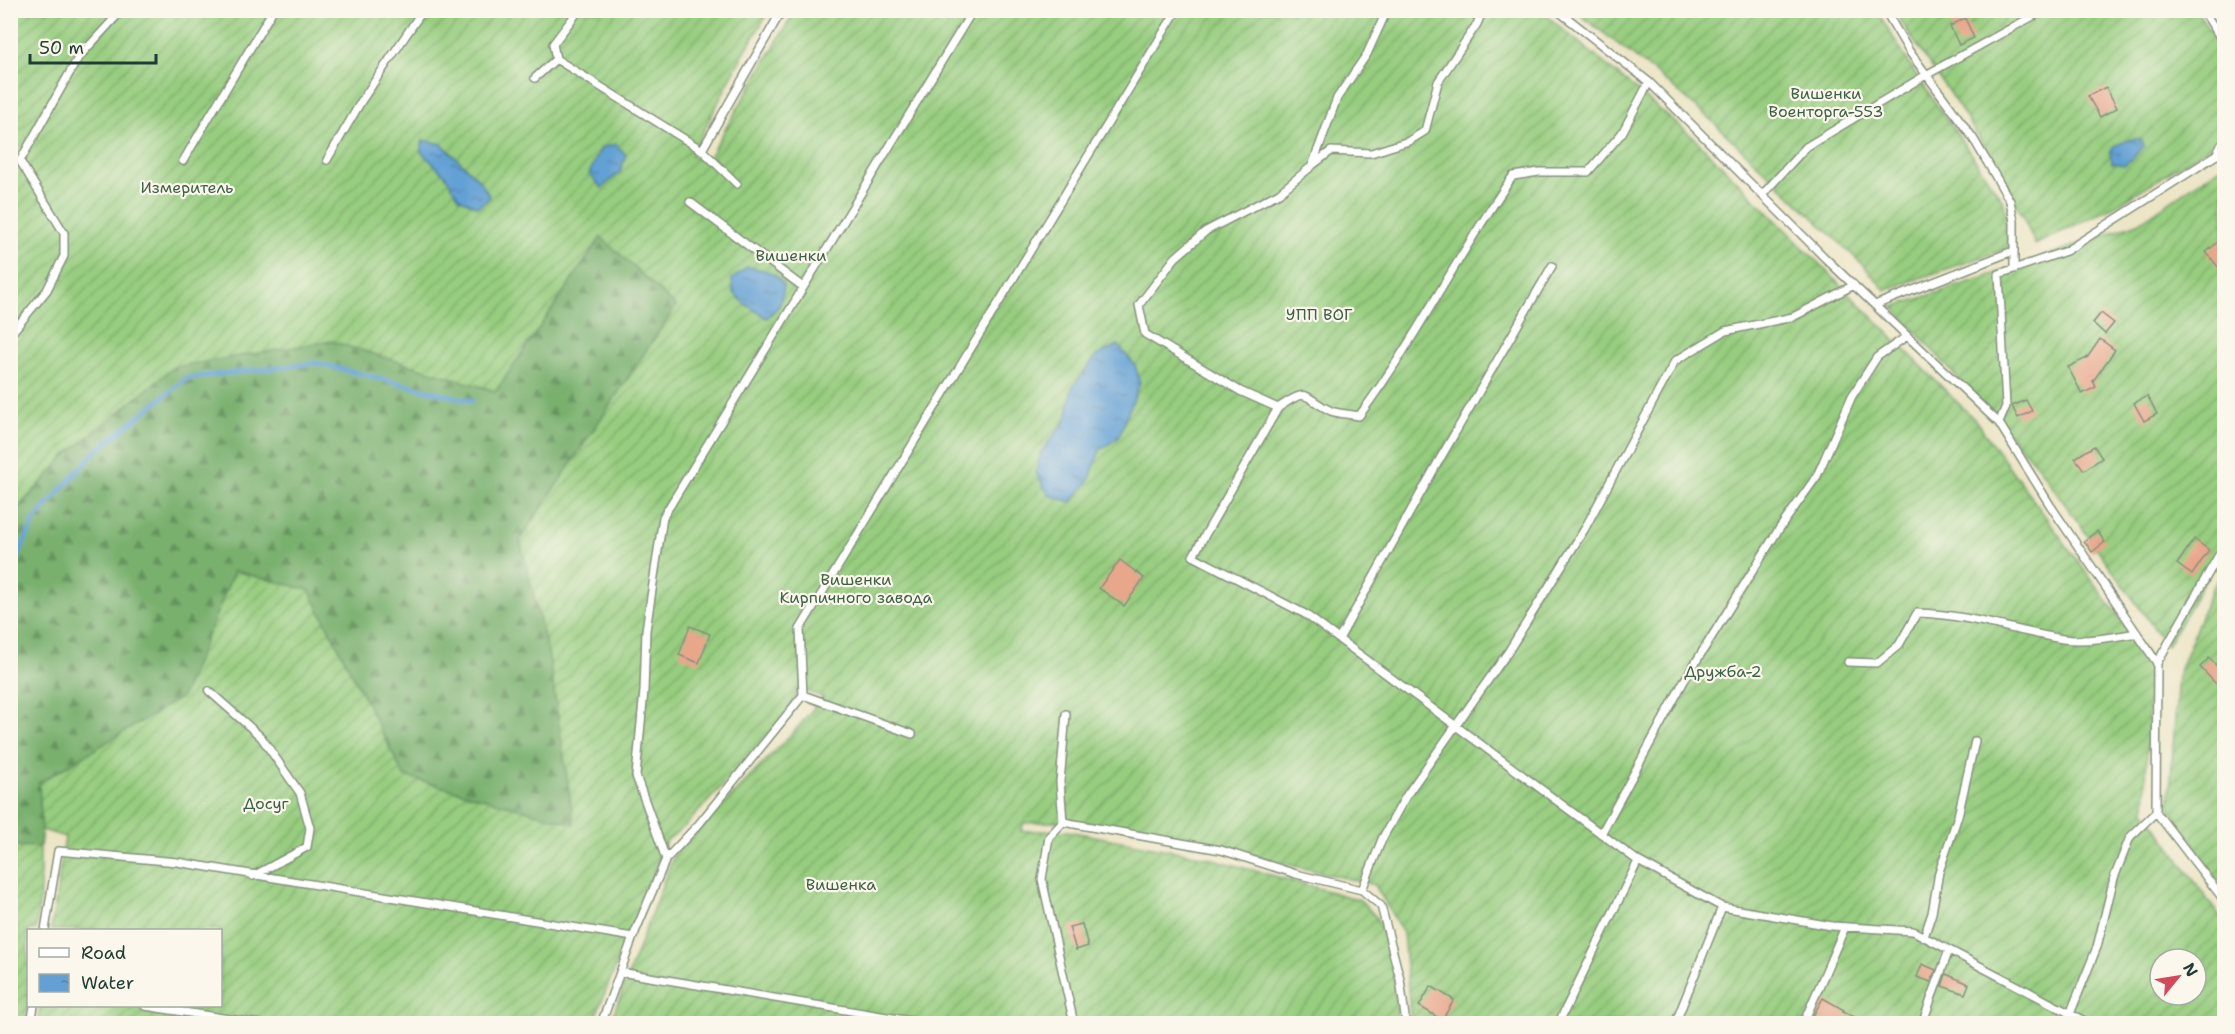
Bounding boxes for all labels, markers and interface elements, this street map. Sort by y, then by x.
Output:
scale bar [30,27,156,65]
text: 50 m [39,36,84,60]
park label: Вишенки Военторга-553 [1769,83,1883,122]
park label: Измеритель [141,177,233,198]
park label: Вишенки [756,245,826,266]
park label: УПП ВОГ [1286,304,1353,325]
park label: Вишенки Кирпичного завода [780,569,933,608]
park label: Дружба-2 [1684,661,1762,682]
park label: Досуг [243,793,290,814]
park label: Вишенка [806,874,876,895]
legend [27,929,222,1007]
text: Road [81,941,126,965]
north arrow [2148,947,2208,1007]
text: N [2178,959,2203,980]
text: Water [81,971,134,995]

